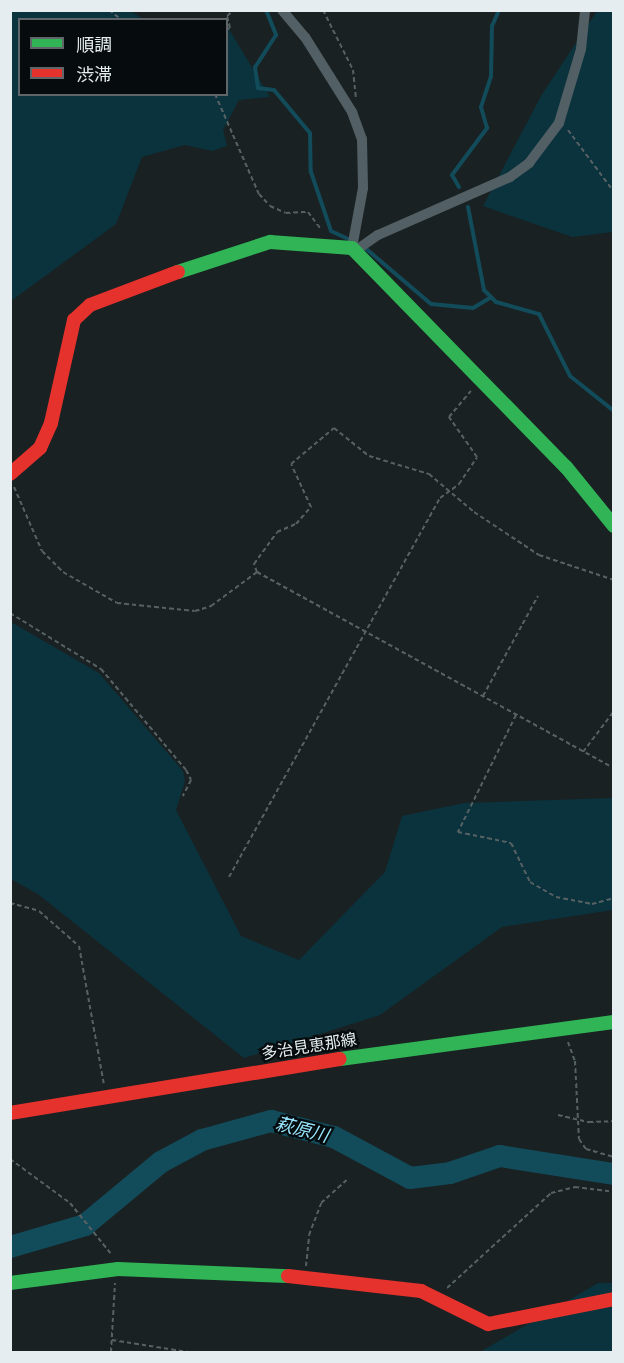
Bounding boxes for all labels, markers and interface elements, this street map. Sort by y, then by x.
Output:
legend [18,18,228,96]
text: 順調 [76,33,112,56]
text: 渋滞 [76,63,112,86]
street label: 多治見恵那線 [260,1029,358,1063]
water label: 萩原川 [273,1113,331,1147]

